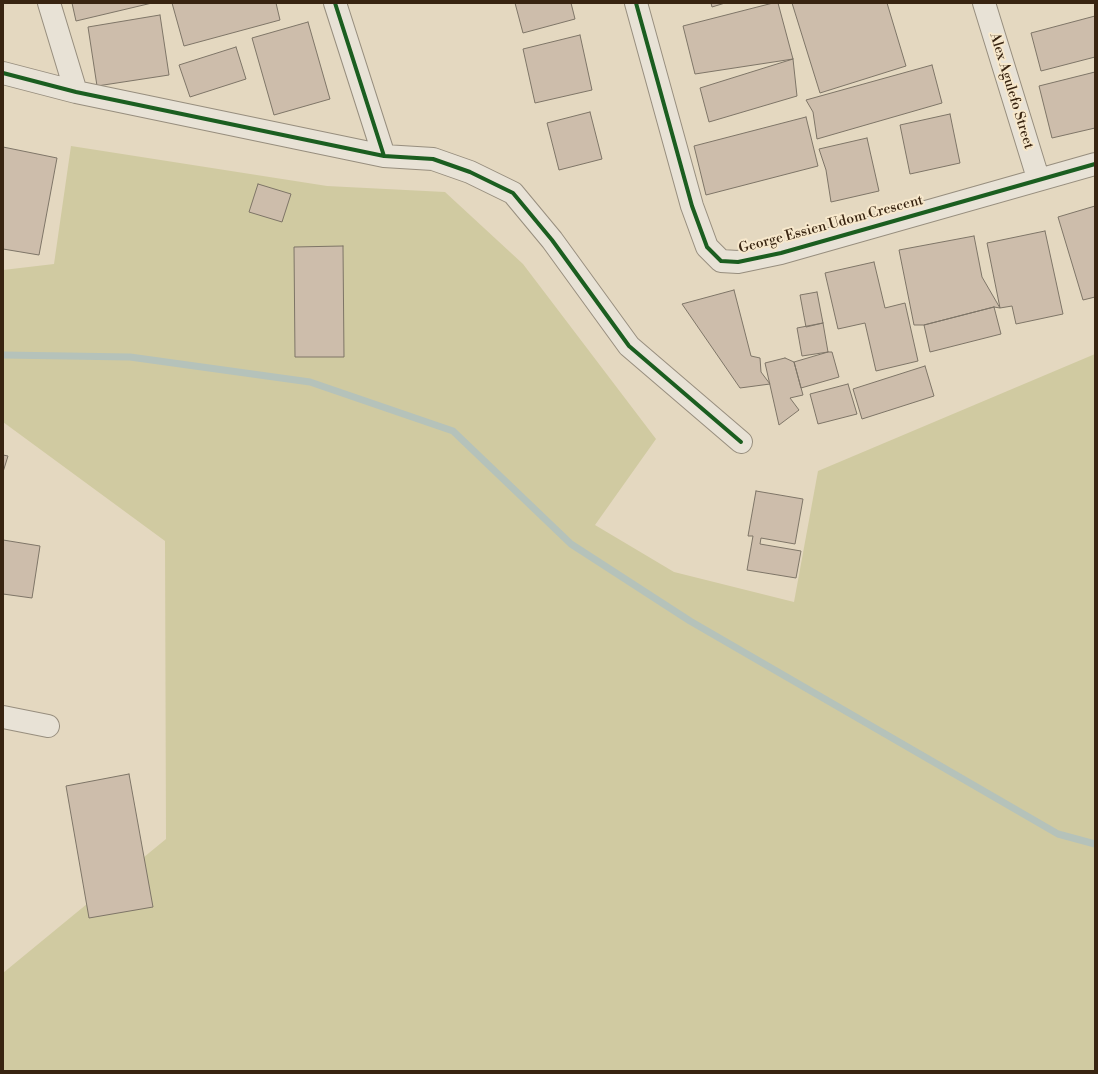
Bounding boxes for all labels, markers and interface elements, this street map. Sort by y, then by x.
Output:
street label: Alex Agulefo Street [985,31,1037,151]
street label: George Essien Udom Crescent [737,192,925,258]

